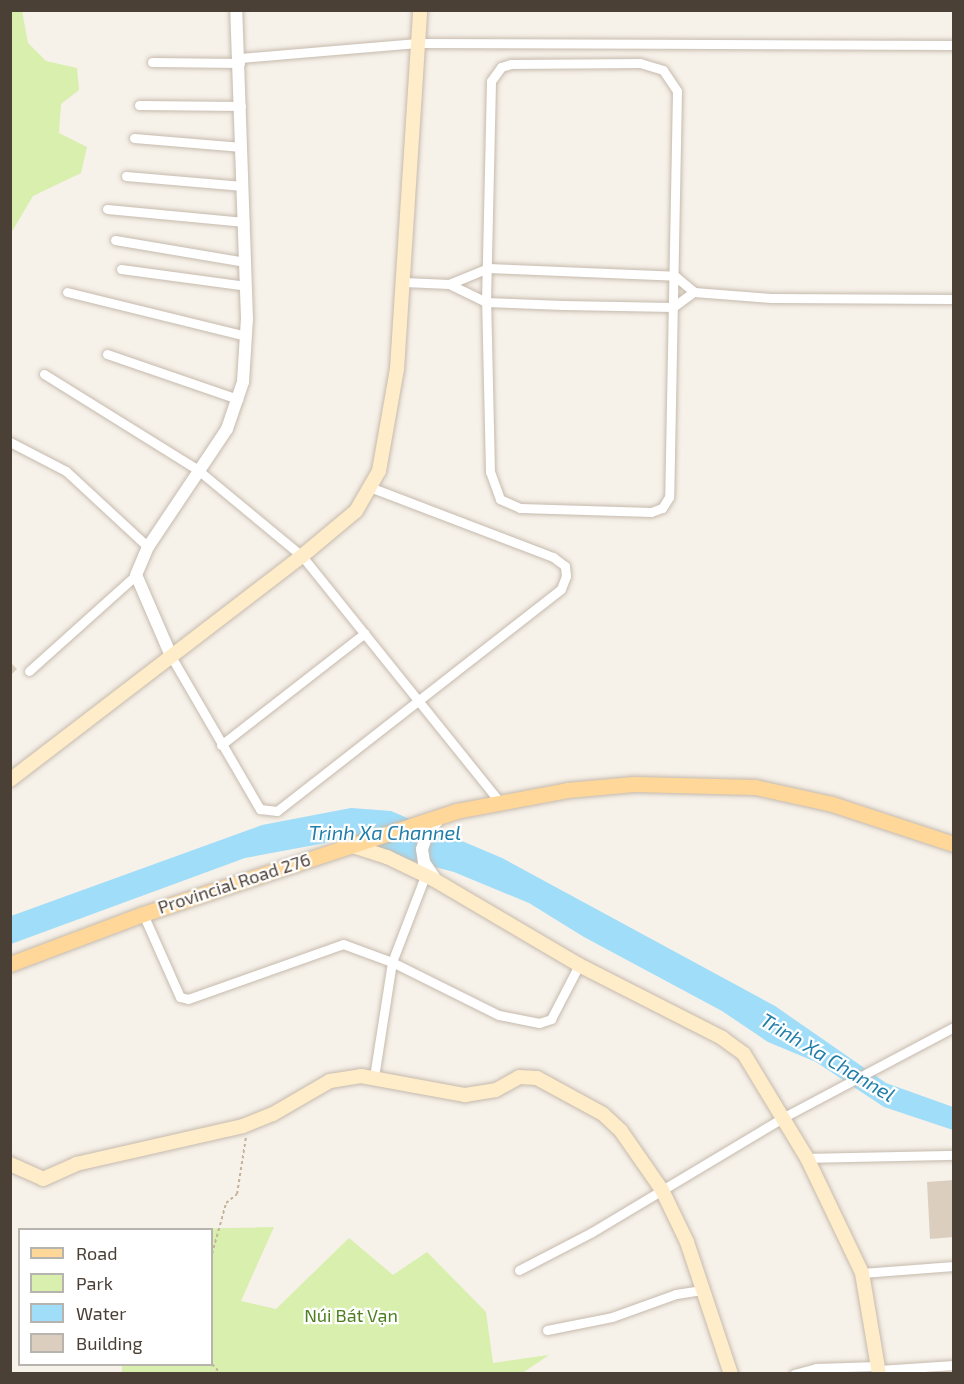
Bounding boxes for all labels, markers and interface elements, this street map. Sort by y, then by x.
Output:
water label: Trinh Xa Channel [309,820,461,844]
street label: Provincial Road 276 [155,848,313,918]
water label: Trinh Xa Channel [757,1007,899,1107]
legend [18,1228,213,1366]
text: Road [76,1242,117,1264]
text: Park [76,1272,113,1294]
text: Water [76,1302,126,1324]
park label: Núi Bát Vạn [304,1304,398,1326]
text: Building [76,1332,143,1354]

